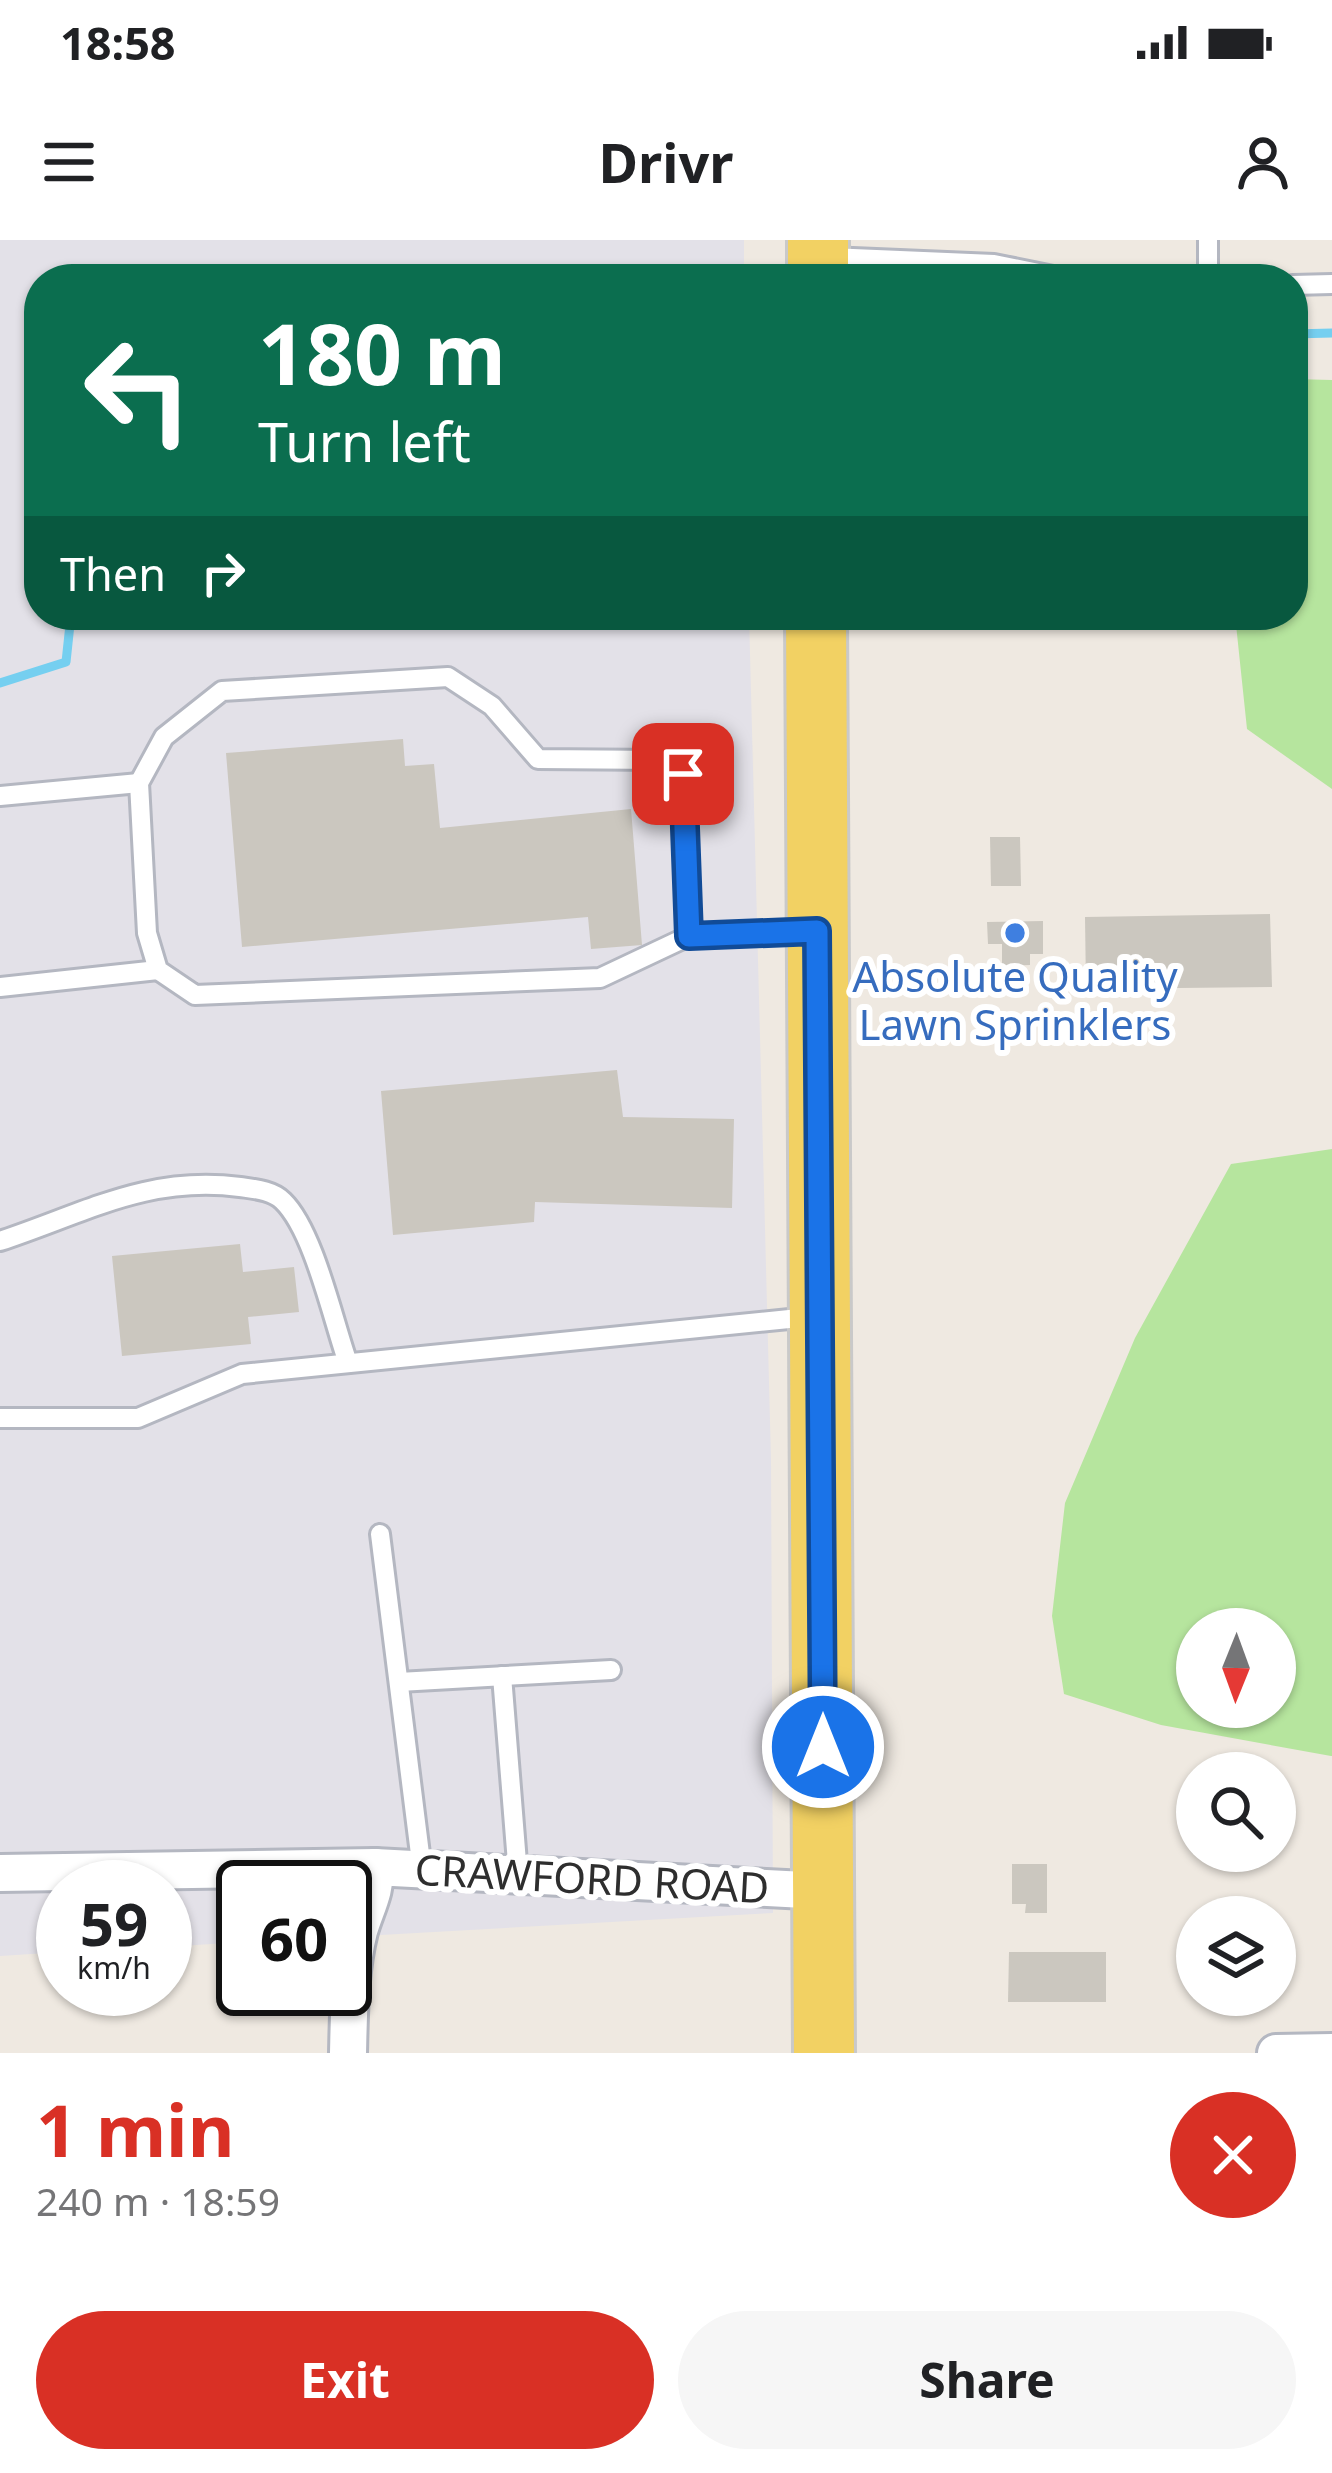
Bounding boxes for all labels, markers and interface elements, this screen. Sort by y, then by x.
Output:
text: 18:58 [60,12,176,73]
text: Drivr [599,125,733,199]
icon: menu [36,129,102,195]
icon: person [1230,129,1296,195]
text: 180 m [258,295,506,410]
icon: left [60,312,216,468]
text: Turn left [258,404,471,478]
icon: right [190,540,256,606]
text: Then [60,543,166,604]
pin [632,723,734,825]
icon: arrive [650,741,716,807]
marker: Absolute Quality Lawn Sprinklers [1002,920,1028,946]
place label: Absolute Quality Lawn Sprinklers [852,947,1178,1052]
north arrow [1176,1608,1296,1728]
map controls [1176,1608,1296,2016]
position arrow [760,1684,886,1810]
button: search [1176,1752,1296,1872]
street label: CRAWFORD ROAD [413,1840,771,1915]
speed limit sign: 60 [216,1860,372,2016]
text: 59 [80,1882,148,1964]
button: layers [1176,1896,1296,2016]
text: km/h [77,1947,151,1988]
text: 1 min [36,2080,234,2178]
button: close [1170,2092,1296,2218]
text: 240 m · 18:59 [36,2174,280,2227]
button: Exit [36,2311,654,2449]
button: Share [678,2311,1296,2449]

